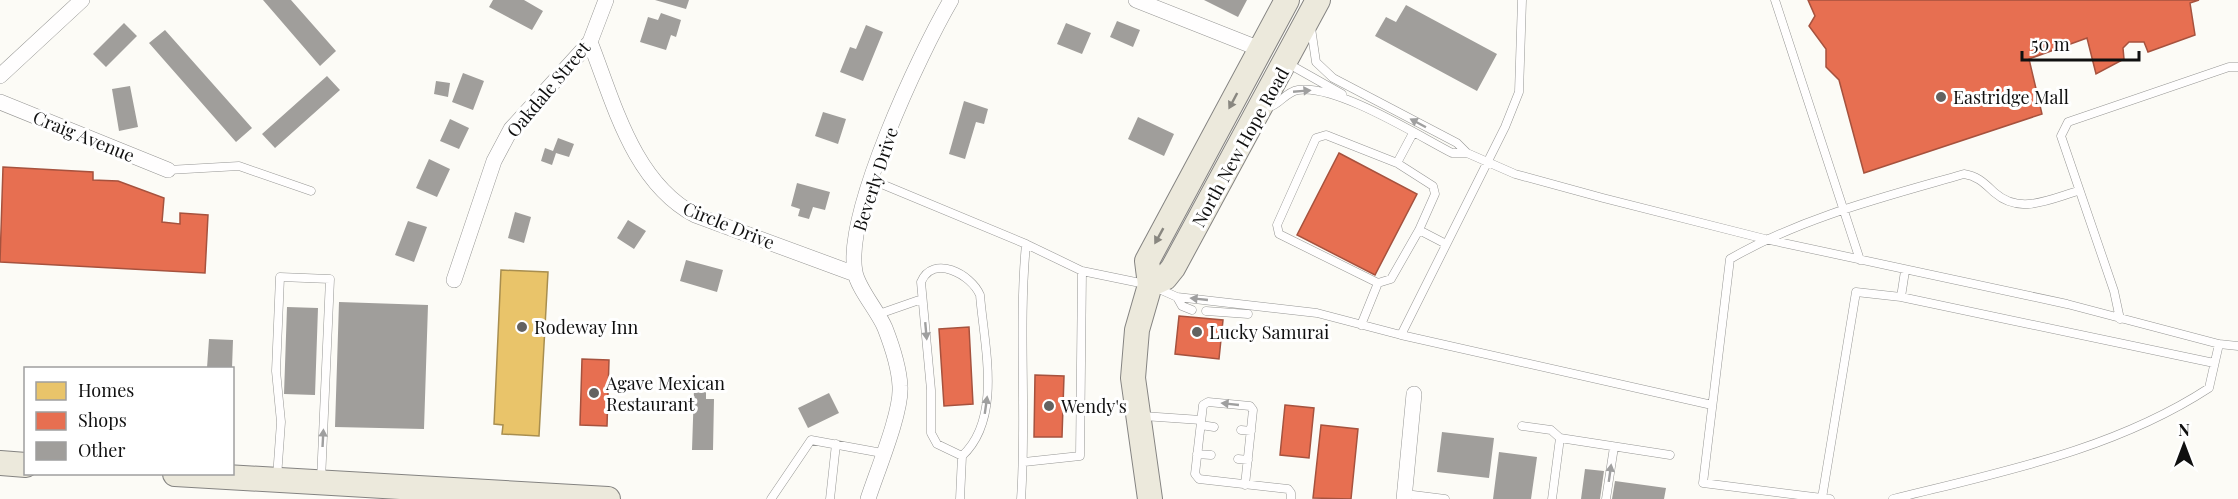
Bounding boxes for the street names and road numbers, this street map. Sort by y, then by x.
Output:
street label: Oakdale Street [501,36,596,142]
street label: North New Hope Road [1186,62,1294,231]
street label: Craig Avenue [30,105,138,167]
street label: Beverly Drive [847,124,903,234]
street label: Circle Drive [680,196,778,254]

